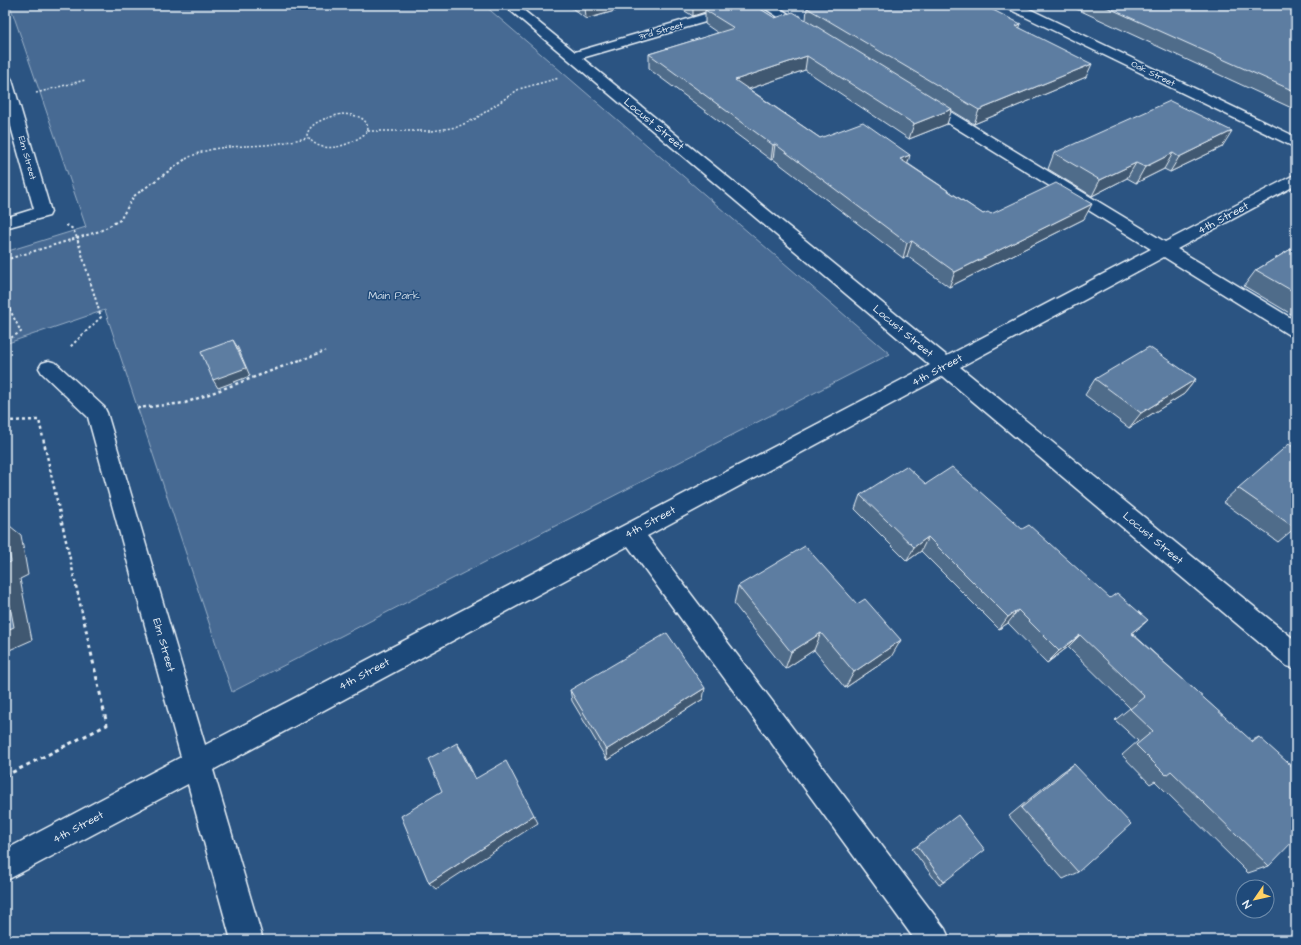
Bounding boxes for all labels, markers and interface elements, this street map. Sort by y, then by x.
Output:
street label: 3rd Street [637,18,685,44]
street label: Oak Street [1129,58,1178,90]
street label: Locust Street [621,94,688,154]
street label: Elm Street [15,135,40,182]
street label: 4th Street [1195,198,1252,238]
park label: Main Park [368,288,420,303]
street label: Locust Street [870,301,937,361]
street label: 4th Street [909,350,966,390]
street label: 4th Street [622,502,679,542]
street label: Locust Street [1120,508,1187,568]
street label: Elm Street [149,616,179,674]
street label: 4th Street [336,654,393,694]
street label: 4th Street [50,807,107,847]
north arrow [1235,879,1275,919]
text: N [1239,897,1255,911]

